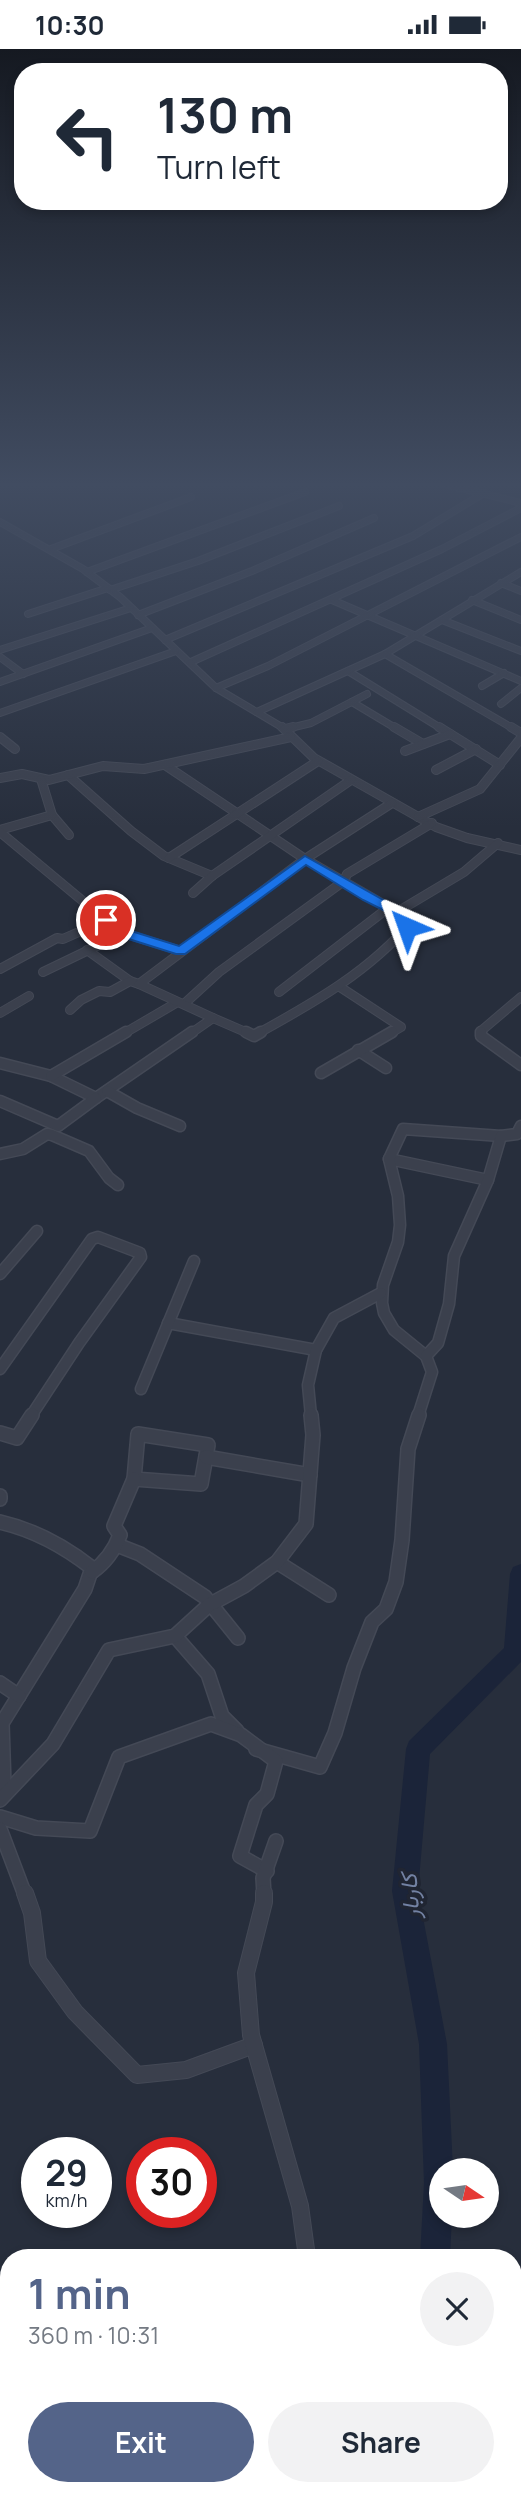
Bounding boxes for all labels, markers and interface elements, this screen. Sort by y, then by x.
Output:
text: 10:30 [35,7,105,43]
text: 130 m [157,81,293,148]
icon: left [42,91,133,182]
text: Turn left [157,145,281,189]
pin [76,890,136,950]
position arrow [370,890,444,964]
icon: arrive [87,901,125,939]
water label: کاربار [391,1869,427,1921]
speed limit sign: 30 [126,2137,217,2228]
text: 29 [45,2149,88,2197]
north arrow [429,2158,499,2228]
map controls [429,2158,499,2228]
text: km/h [46,2188,87,2212]
text: 1 min [28,2264,131,2322]
button: close [420,2272,494,2346]
text: 360 m · 10:31 [28,2319,159,2351]
button: Exit [28,2402,254,2482]
button: Share [268,2402,494,2482]

